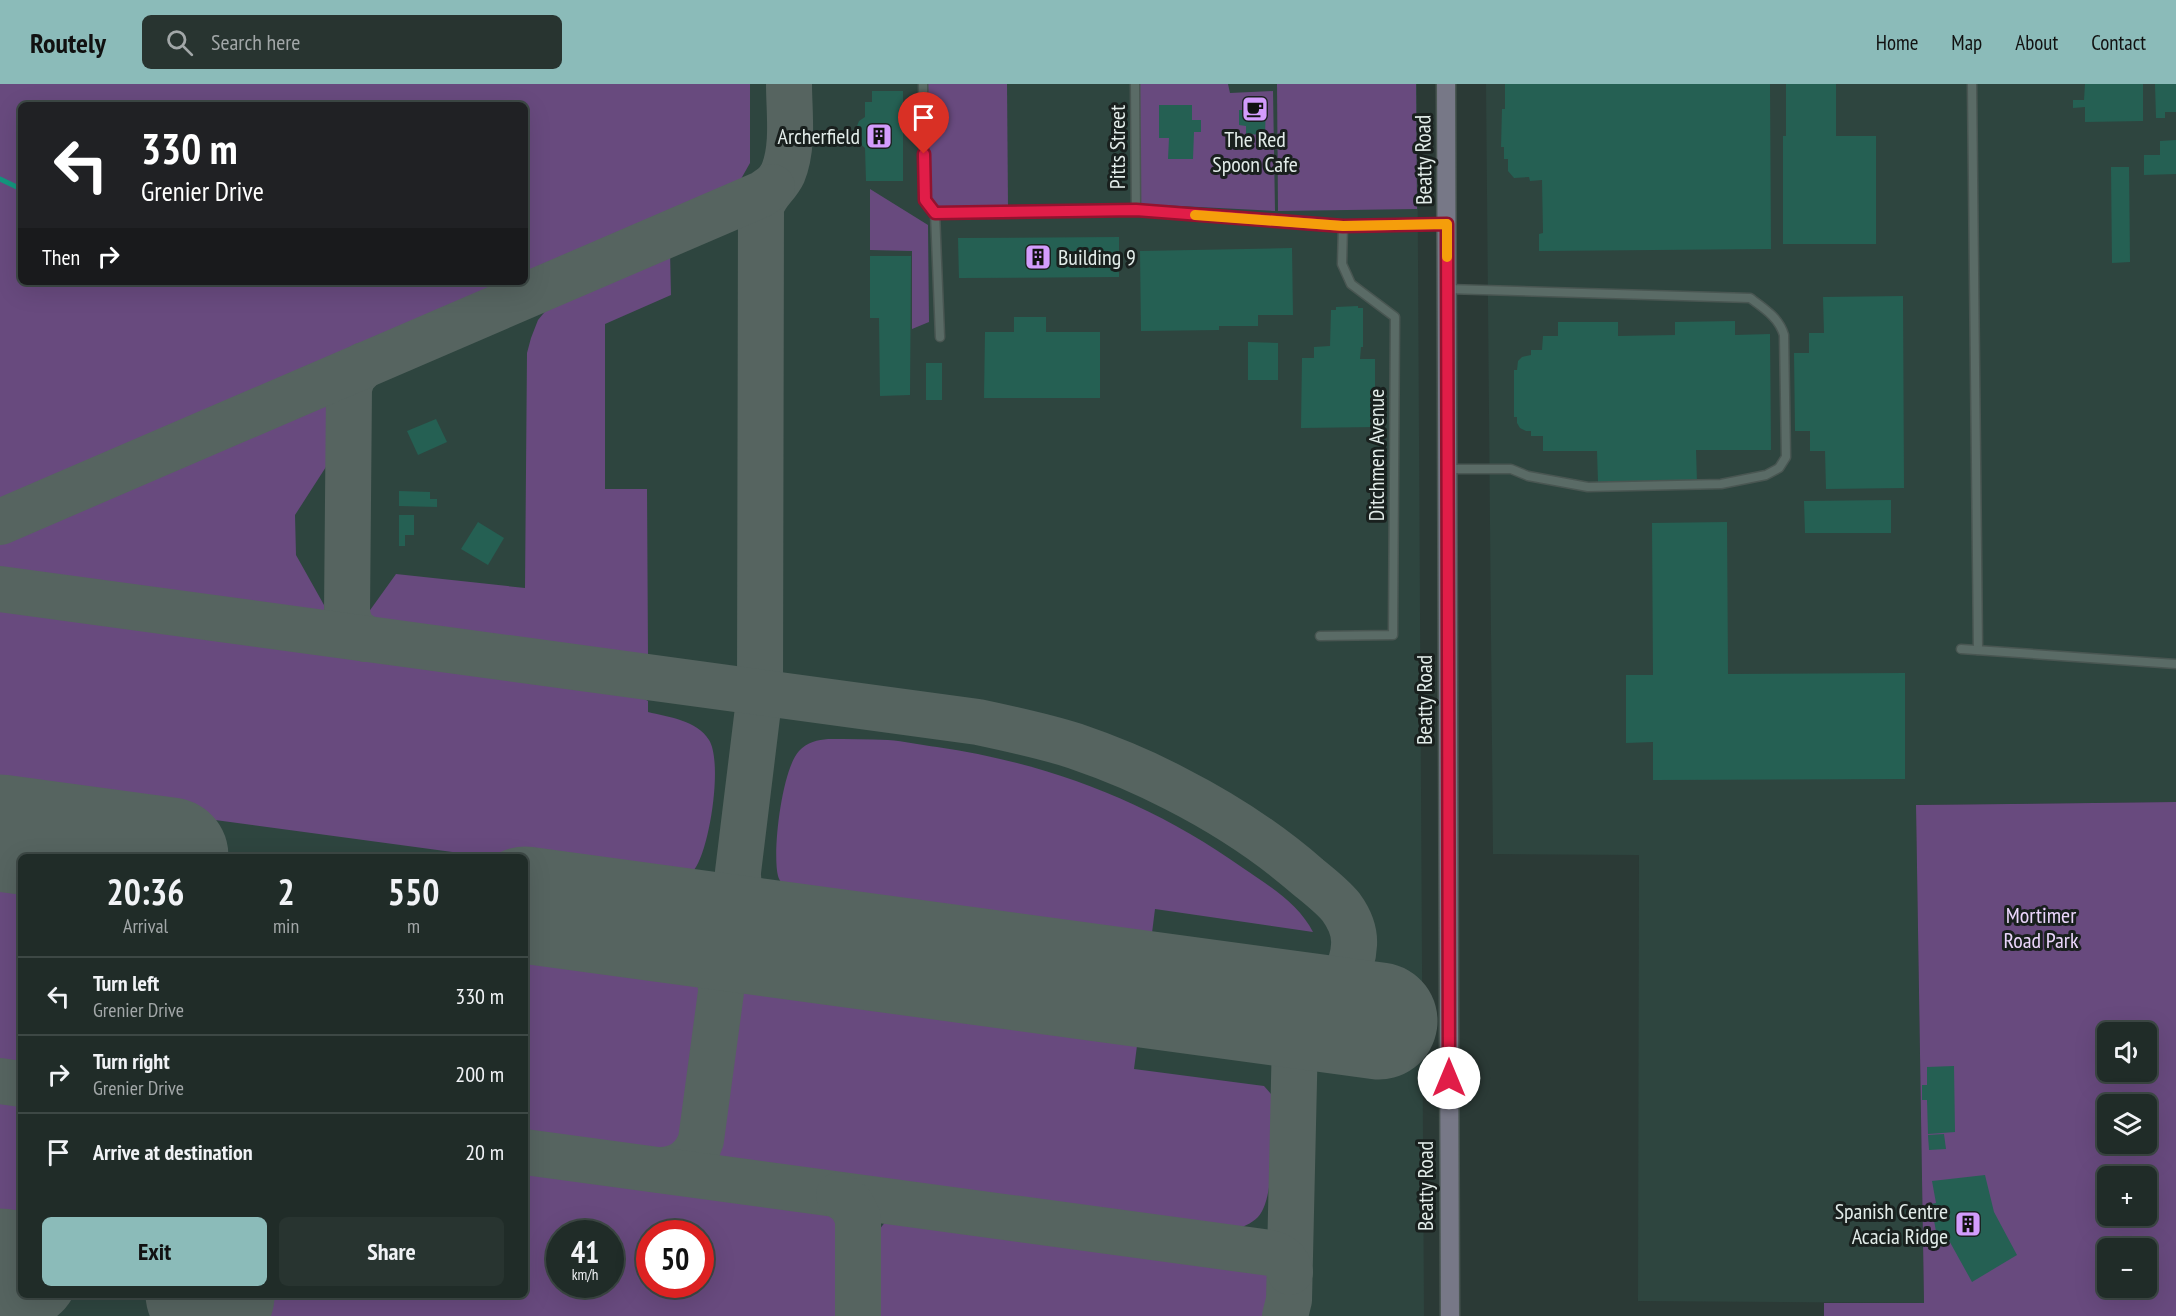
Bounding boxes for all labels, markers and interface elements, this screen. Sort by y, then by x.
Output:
search box [142,15,562,69]
text: Routely [30,24,106,61]
icon: search [163,26,196,59]
text: Search here [211,28,300,56]
text: Home [1876,29,1918,56]
text: Map [1951,29,1982,56]
text: About [2015,29,2058,56]
text: Contact [2091,29,2146,56]
pin [898,92,949,154]
cafe icon: The Red Spoon Cafe [1240,94,1270,124]
icon: arrive [907,101,940,134]
street label: Pitts Street [1103,105,1131,189]
street label: Beatty Road [1408,115,1438,205]
text: 330 m [141,121,238,176]
building icon: Archerfield [864,121,894,151]
place label: Archerfield [778,122,860,150]
place label: The Red Spoon Cafe [1212,125,1298,178]
icon: left [42,126,120,204]
text: Grenier Drive [141,174,264,208]
icon: right [92,240,125,273]
building icon: Building 9 [1023,242,1053,272]
text: Then [42,243,80,271]
place label: Building 9 [1058,243,1136,271]
street label: Ditchmen Avenue [1362,389,1390,521]
street label: Beatty Road [1410,655,1438,745]
text: 20:36 [107,868,184,915]
text: 2 [277,868,295,915]
text: 550 [388,868,439,915]
park label: Mortimer Road Park [2004,901,2079,954]
text: Arrival [123,913,168,939]
text: min [273,913,299,939]
text: m [407,913,420,939]
text: Turn left [93,969,159,997]
icon: left [42,980,75,1013]
text: 330 m [455,982,504,1010]
text: Grenier Drive [93,997,184,1023]
map controls [2097,1022,2157,1298]
button: sound [2097,1022,2157,1082]
position arrow [1417,1046,1481,1110]
text: Turn right [93,1047,170,1075]
icon: right [42,1058,75,1091]
text: 200 m [455,1060,504,1088]
text: Grenier Drive [93,1075,184,1101]
button: layers [2097,1094,2157,1154]
icon: arrive [42,1136,75,1169]
text: Arrive at destination [93,1138,253,1166]
text: 20 m [465,1138,504,1166]
street label: Beatty Road [1411,1141,1439,1231]
button: + [2097,1166,2157,1226]
place label: Spanish Centre Acacia Ridge [1835,1197,1948,1250]
building icon: Spanish Centre Acacia Ridge [1953,1209,1983,1239]
button: Exit [42,1217,267,1286]
button: Share [279,1217,504,1286]
speed limit sign: 50 [636,1220,714,1298]
text: 41 [571,1232,599,1271]
button: − [2097,1238,2157,1298]
text: km/h [572,1265,598,1284]

